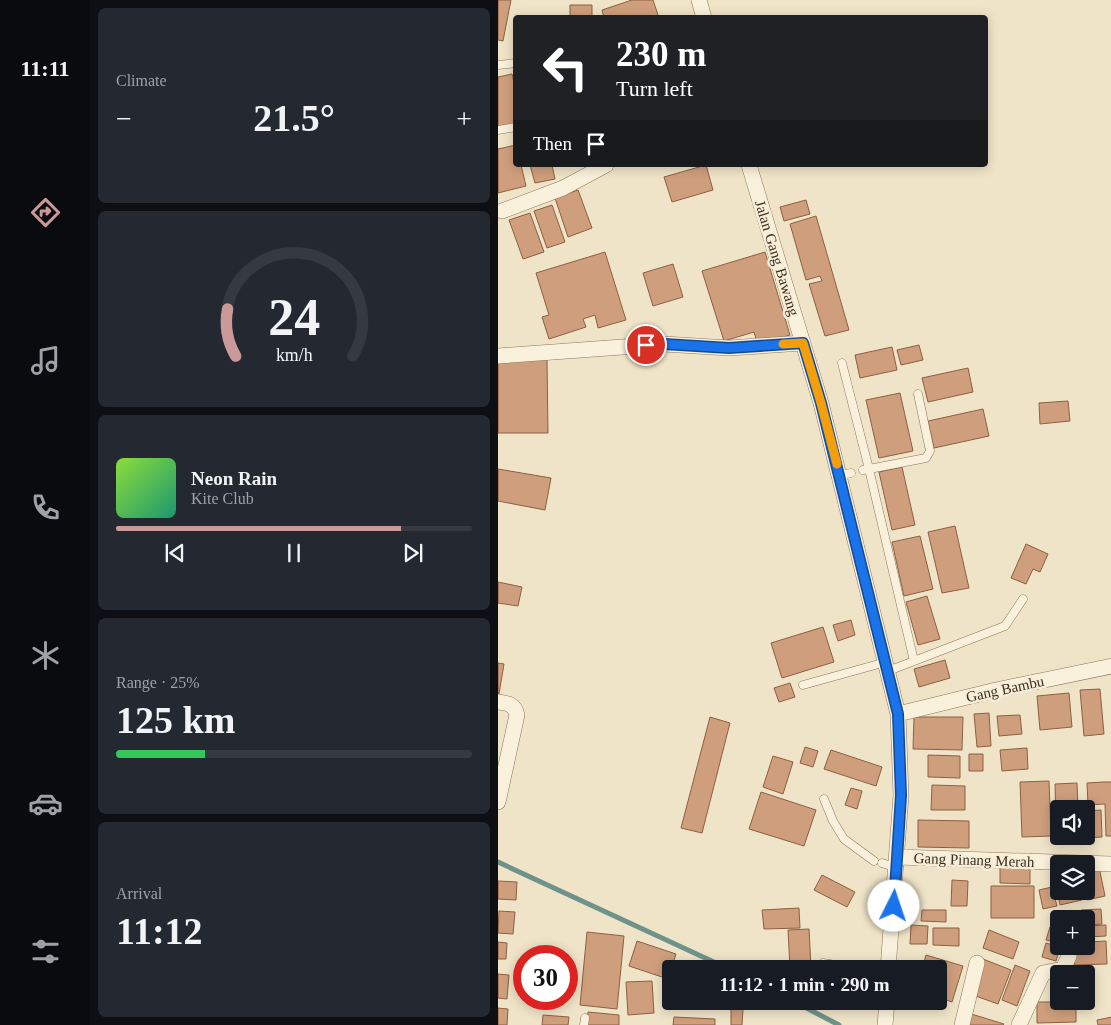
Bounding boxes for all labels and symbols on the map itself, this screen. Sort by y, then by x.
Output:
street label: Jalan Gang Bawang [752,198,802,318]
pin [625,324,667,366]
street label: Gang Bambu [964,673,1046,705]
street label: Gang Pinang Merah [913,850,1035,870]
position arrow [867,879,919,931]
speed limit sign: 30 [513,945,578,1010]

